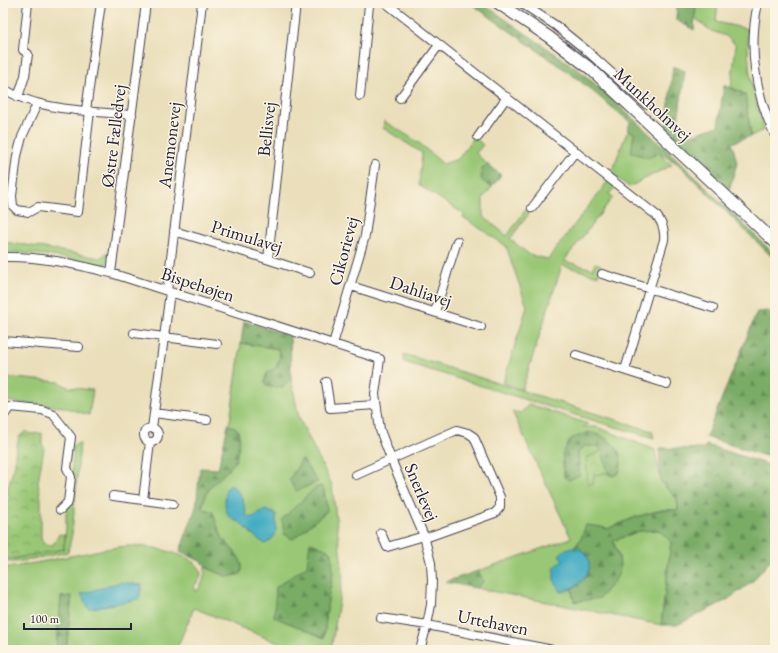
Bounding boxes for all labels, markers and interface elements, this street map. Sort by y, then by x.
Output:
street label: Munkholmvej [609,62,697,146]
street label: Østre Fælledvej [95,83,131,189]
street label: Anemonevej [152,100,186,191]
street label: Bellisvej [252,100,280,158]
street label: Primulavej [208,214,286,258]
street label: Cikorievej [323,214,363,288]
street label: Bispehøjen [158,261,238,307]
street label: Dahliavej [387,270,455,312]
street label: Snerlevej [400,460,444,524]
street label: Urtehaven [455,604,531,640]
scale bar [24,605,131,631]
text: 100 m [30,611,60,627]

